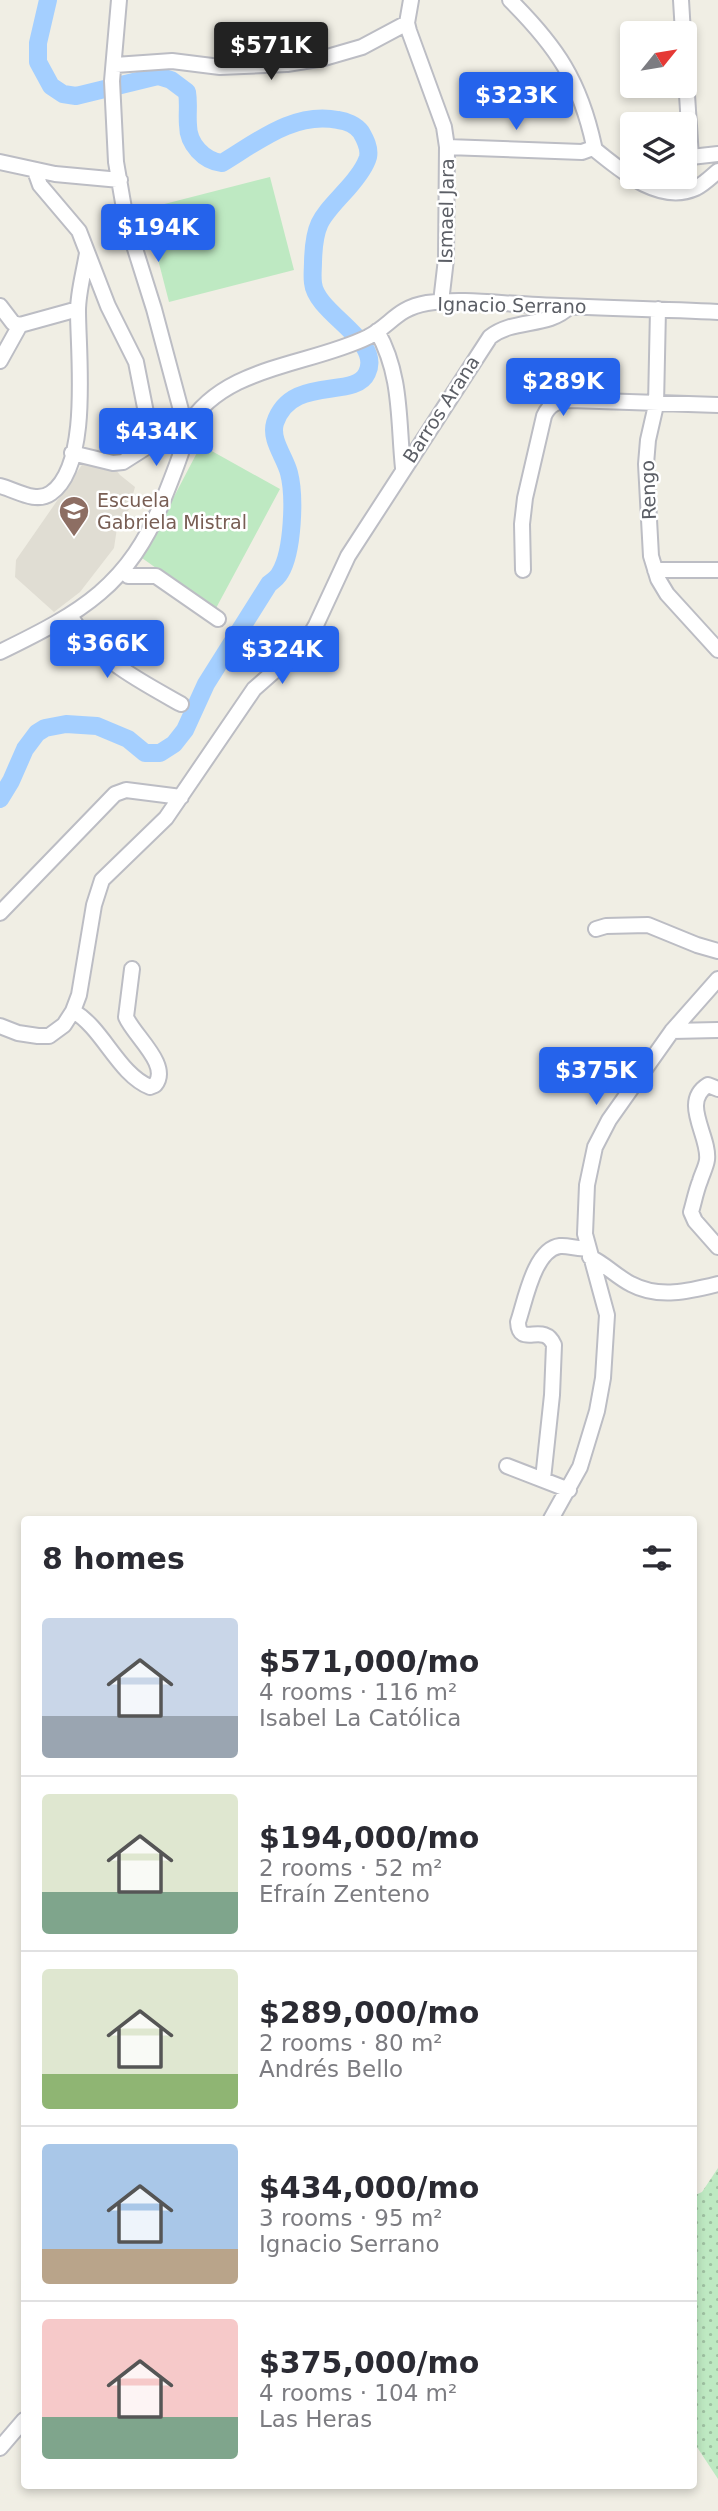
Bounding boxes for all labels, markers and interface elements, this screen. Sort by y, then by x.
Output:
north arrow [620,21,696,98]
map controls [620,21,697,189]
pin: $571K [222,22,320,82]
text: $571K [230,32,312,58]
pin: $323K [467,72,565,132]
text: $323K [475,82,557,108]
button: layers [620,112,697,189]
street label: Ismael Jara [434,158,458,264]
pin: $194K [109,204,207,264]
text: $194K [117,214,199,240]
street label: Ignacio Serrano [437,293,587,317]
street label: Barros Arana [398,351,484,467]
pin: $289K [514,358,612,418]
text: $289K [522,368,604,394]
pin: $434K [107,408,205,468]
text: $434K [115,418,197,444]
street label: Rengo [636,460,660,520]
place label: Escuela Gabriela Mistral [97,489,247,533]
school or university icon: Escuela Gabriela Mistral [57,494,91,538]
pin: $366K [58,620,156,680]
pin: $324K [233,626,331,686]
text: $366K [66,630,148,656]
text: $324K [241,636,323,662]
pin: $375K [547,1048,645,1107]
text: $375K [555,1057,637,1083]
icon: filters [638,1539,676,1577]
text: 8 homes [42,1541,185,1576]
text: $571,000/mo [259,1644,479,1679]
icon: home [98,1646,182,1730]
text: 4 rooms · 116 m² [259,1679,457,1705]
text: Isabel La Católica [259,1705,461,1731]
text: $194,000/mo [259,1820,479,1855]
icon: home [98,1822,182,1906]
text: 2 rooms · 52 m² [259,1855,443,1881]
text: Efraín Zenteno [259,1881,430,1907]
text: $289,000/mo [259,1995,479,2030]
icon: home [98,1997,182,2081]
text: 2 rooms · 80 m² [259,2030,443,2056]
text: Andrés Bello [259,2056,403,2082]
text: $434,000/mo [259,2170,479,2205]
icon: home [98,2172,182,2256]
text: 3 rooms · 95 m² [259,2205,443,2231]
text: Ignacio Serrano [259,2231,439,2257]
text: $375,000/mo [259,2345,479,2380]
icon: home [98,2347,182,2431]
text: 4 rooms · 104 m² [259,2380,457,2406]
text: Las Heras [259,2406,372,2432]

